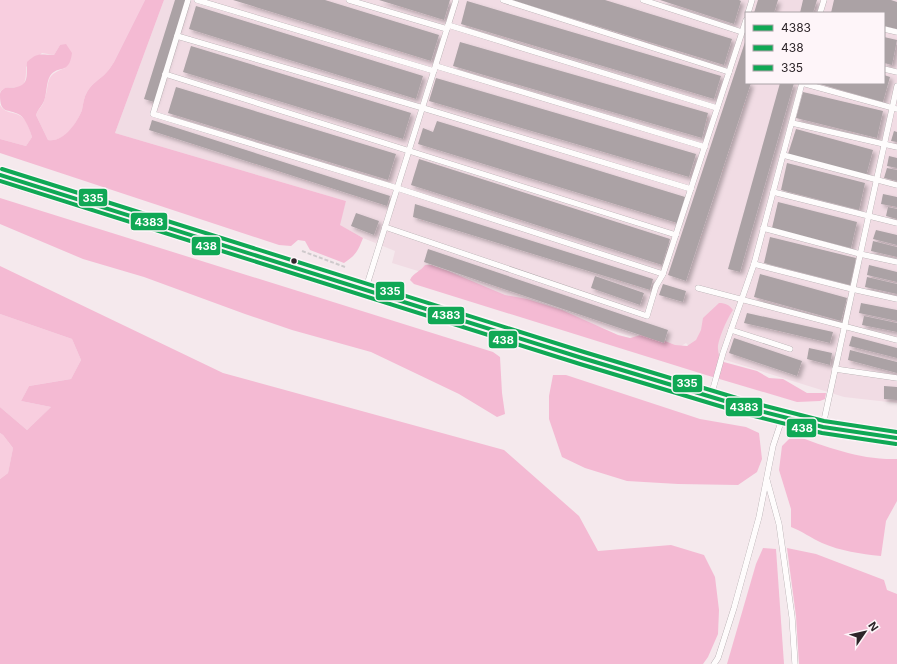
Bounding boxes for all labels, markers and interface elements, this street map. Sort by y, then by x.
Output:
legend [745,12,885,84]
text: 438З [781,20,811,35]
text: 438 [781,40,804,55]
text: 335 [781,60,803,75]
line badge: 335 [78,188,108,207]
text: 335 [82,191,104,205]
line badge: 438З [130,212,168,231]
text: 438З [135,215,163,229]
line badge: 438 [191,236,221,256]
text: 438 [195,239,217,253]
unlabelled marker [289,256,299,266]
line badge: 335 [375,281,405,301]
text: 335 [379,284,401,298]
line badge: 438З [427,306,465,325]
text: 438З [432,308,460,322]
line badge: 438 [488,330,518,349]
text: 438 [492,333,514,347]
line badge: 335 [672,374,703,393]
text: 335 [676,376,698,390]
line badge: 438З [725,397,763,417]
text: 438З [730,400,758,414]
line badge: 438 [786,418,817,438]
text: 438 [791,421,813,435]
north arrow [845,612,885,652]
text: N [865,619,881,634]

